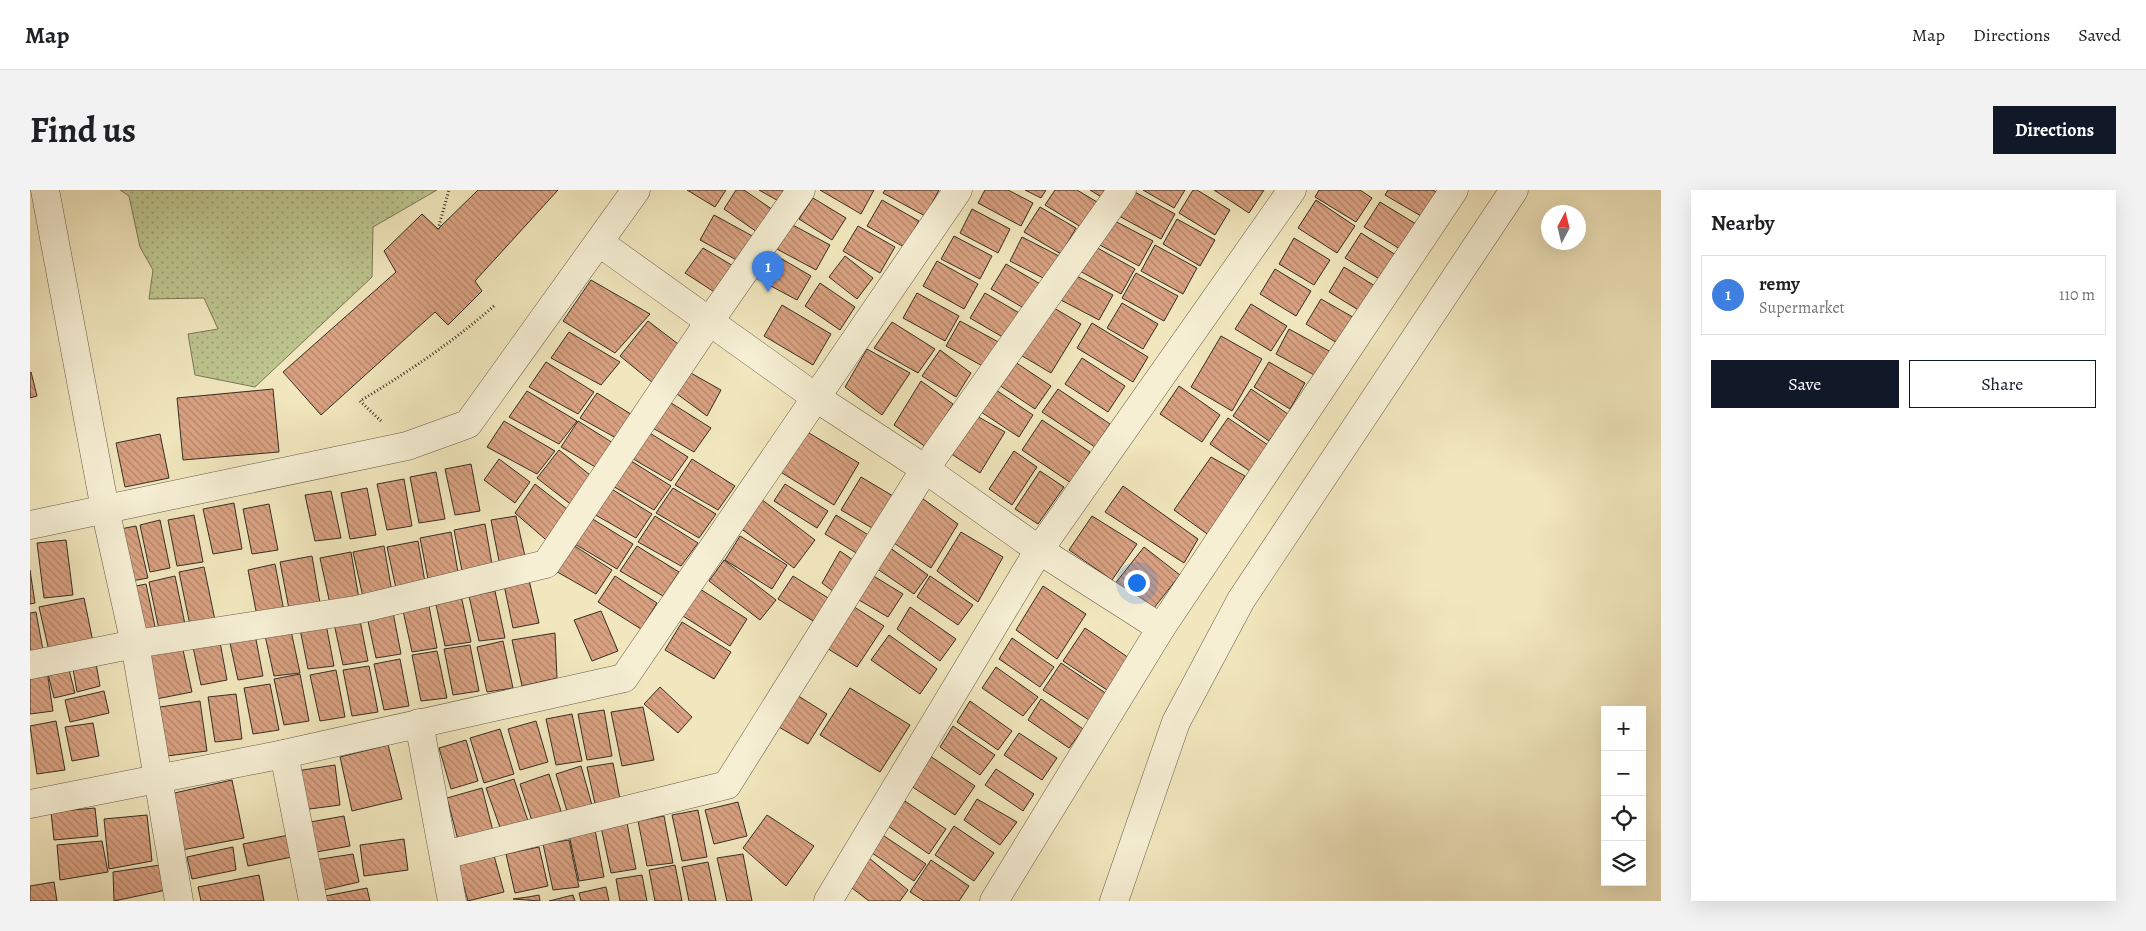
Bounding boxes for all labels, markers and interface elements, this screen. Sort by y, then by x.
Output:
text: Map [25,19,69,51]
text: Map [1912,23,1945,47]
text: Directions [1973,23,2050,47]
text: Saved [2078,23,2121,47]
text: Find us [30,106,136,154]
button: Directions [1993,106,2116,154]
north arrow [1541,205,1586,250]
text: Nearby [1711,209,1774,237]
pin: 1 [752,251,784,292]
text: remy [1759,271,1800,297]
text: 1 [1725,284,1731,306]
text: 110 m [2059,284,2095,306]
text: Supermarket [1759,297,1845,319]
button: Save [1711,360,1899,408]
button: Share [1909,360,2096,408]
your location [1124,570,1150,596]
map controls [1601,706,1646,886]
button: + [1601,706,1646,751]
button: − [1601,751,1646,796]
button: locate [1601,796,1646,841]
button: layers [1601,841,1646,886]

